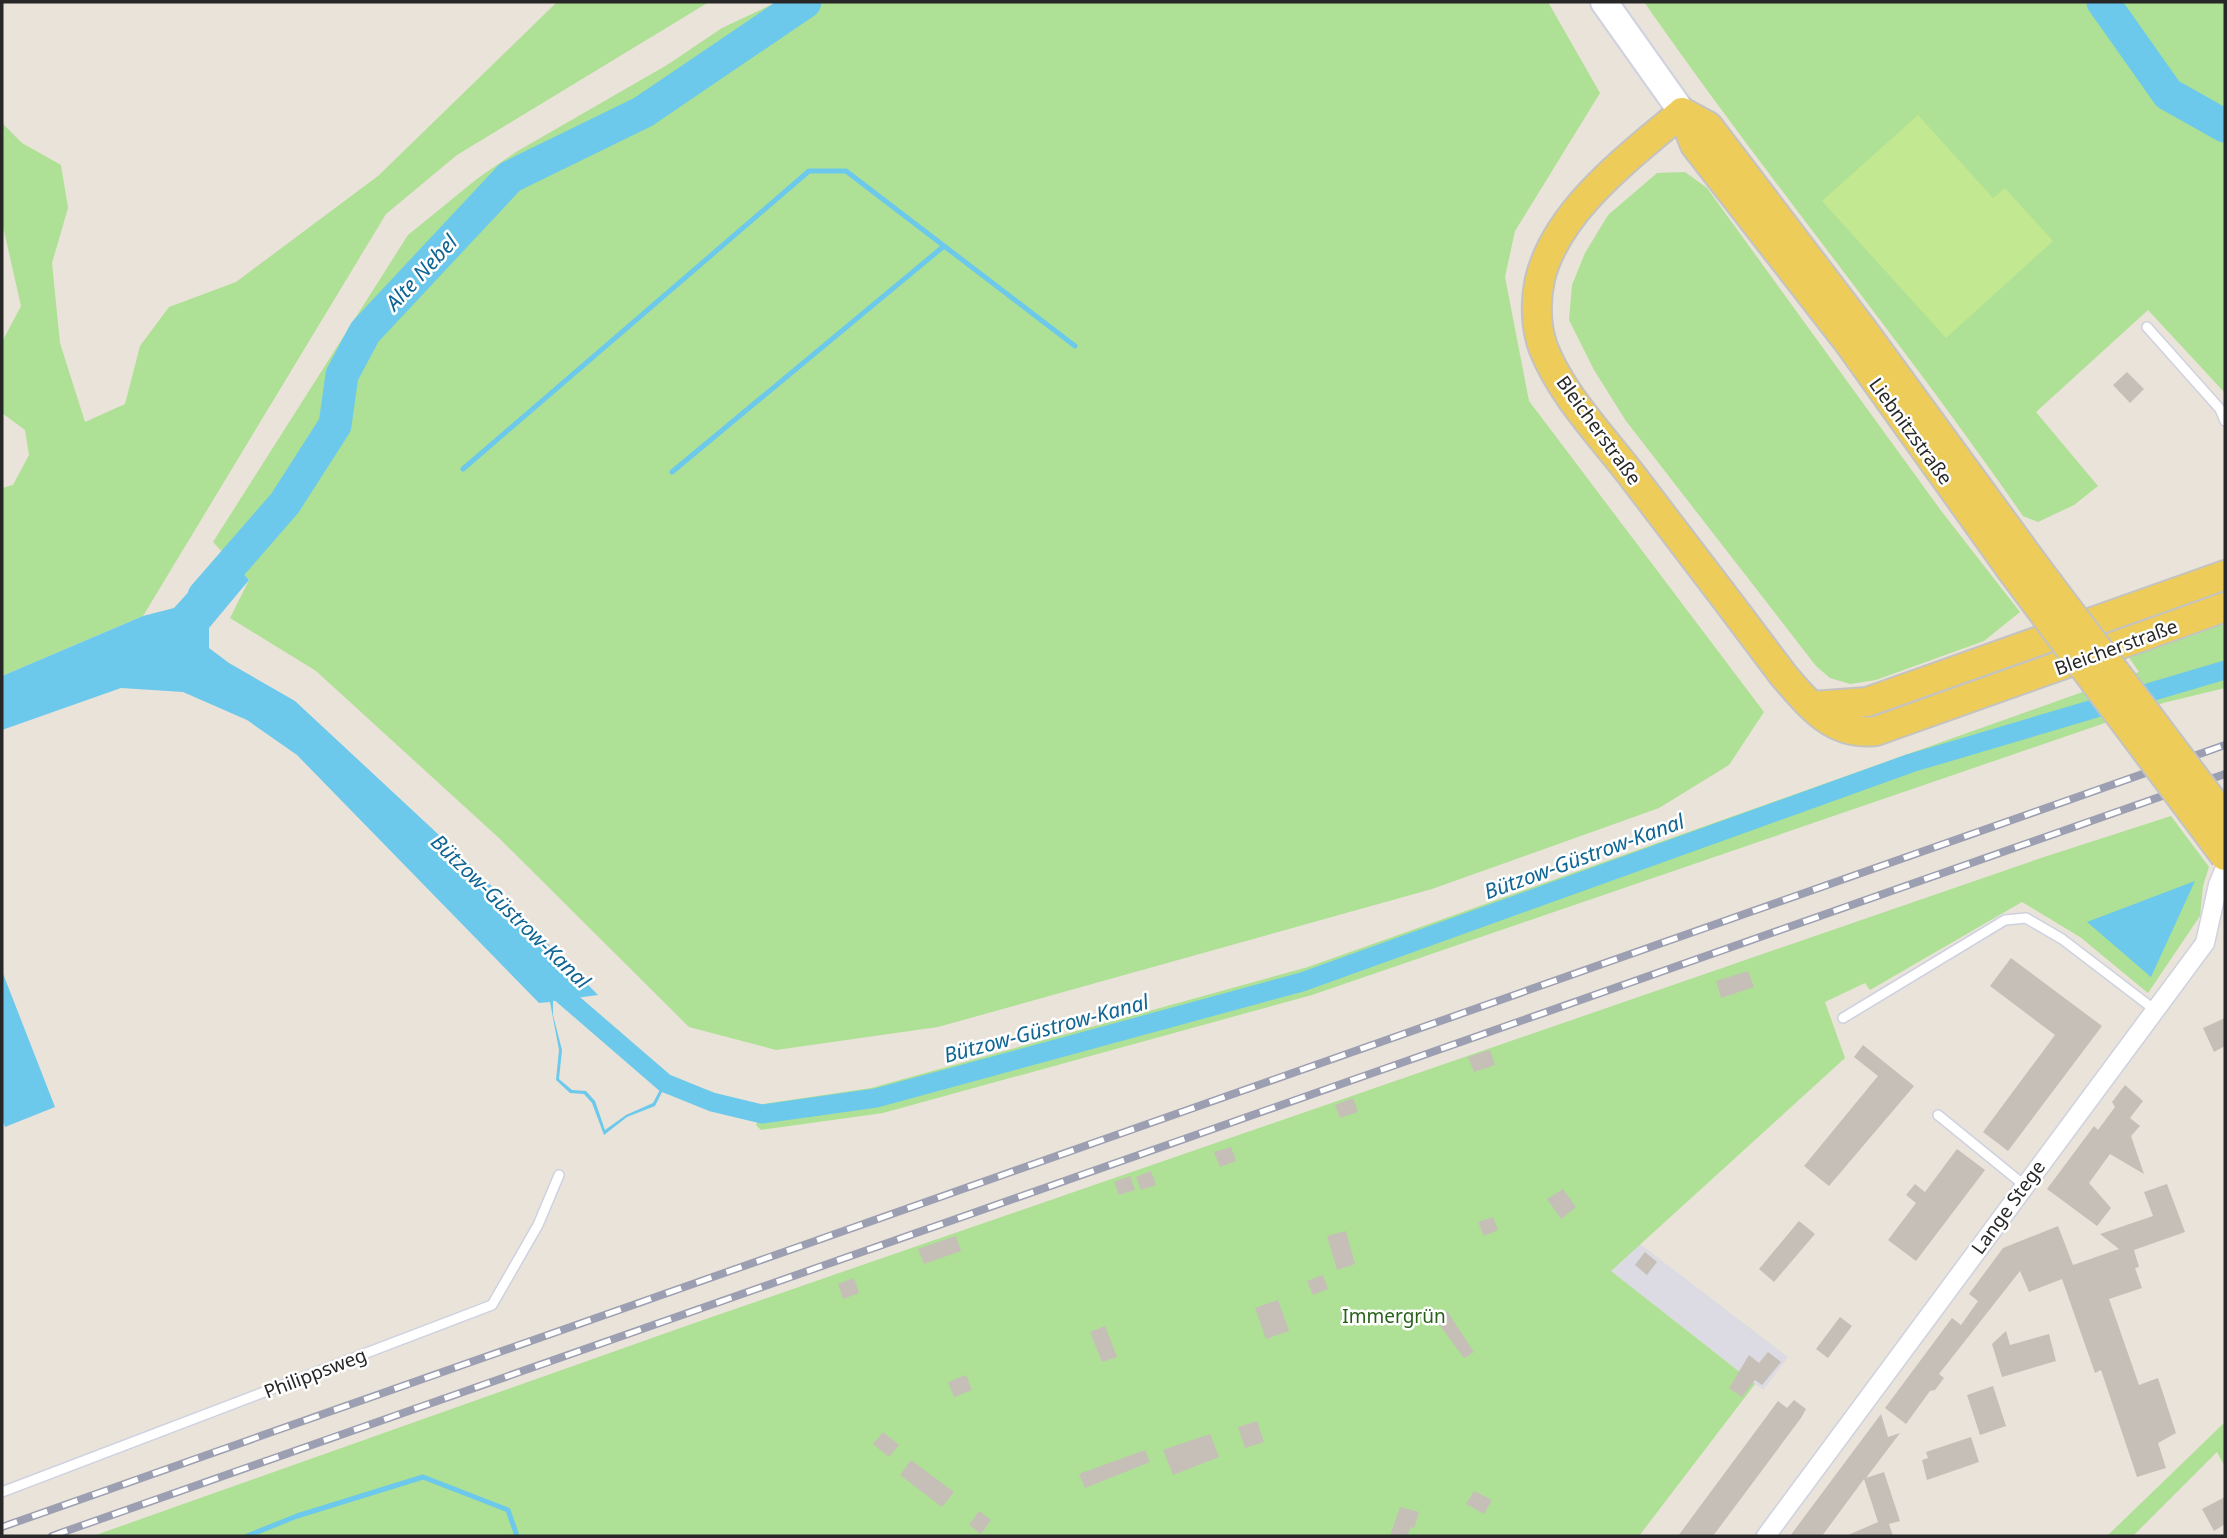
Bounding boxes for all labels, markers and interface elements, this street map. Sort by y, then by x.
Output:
water label: Alte Nebel [378,228,464,317]
street label: Bleicherstraße [1551,370,1647,490]
street label: Liebnitzstraße [1863,372,1959,490]
street label: Bleicherstraße [2051,613,2181,681]
water label: Bützow-Güstrow-Kanal [1480,807,1688,905]
water label: Bützow-Güstrow-Kanal [425,828,597,995]
water label: Bützow-Güstrow-Kanal [940,987,1152,1069]
street label: Lange Stege [1965,1155,2051,1259]
park label: Immergrün [1342,1303,1446,1329]
street label: Philippsweg [260,1342,370,1404]

